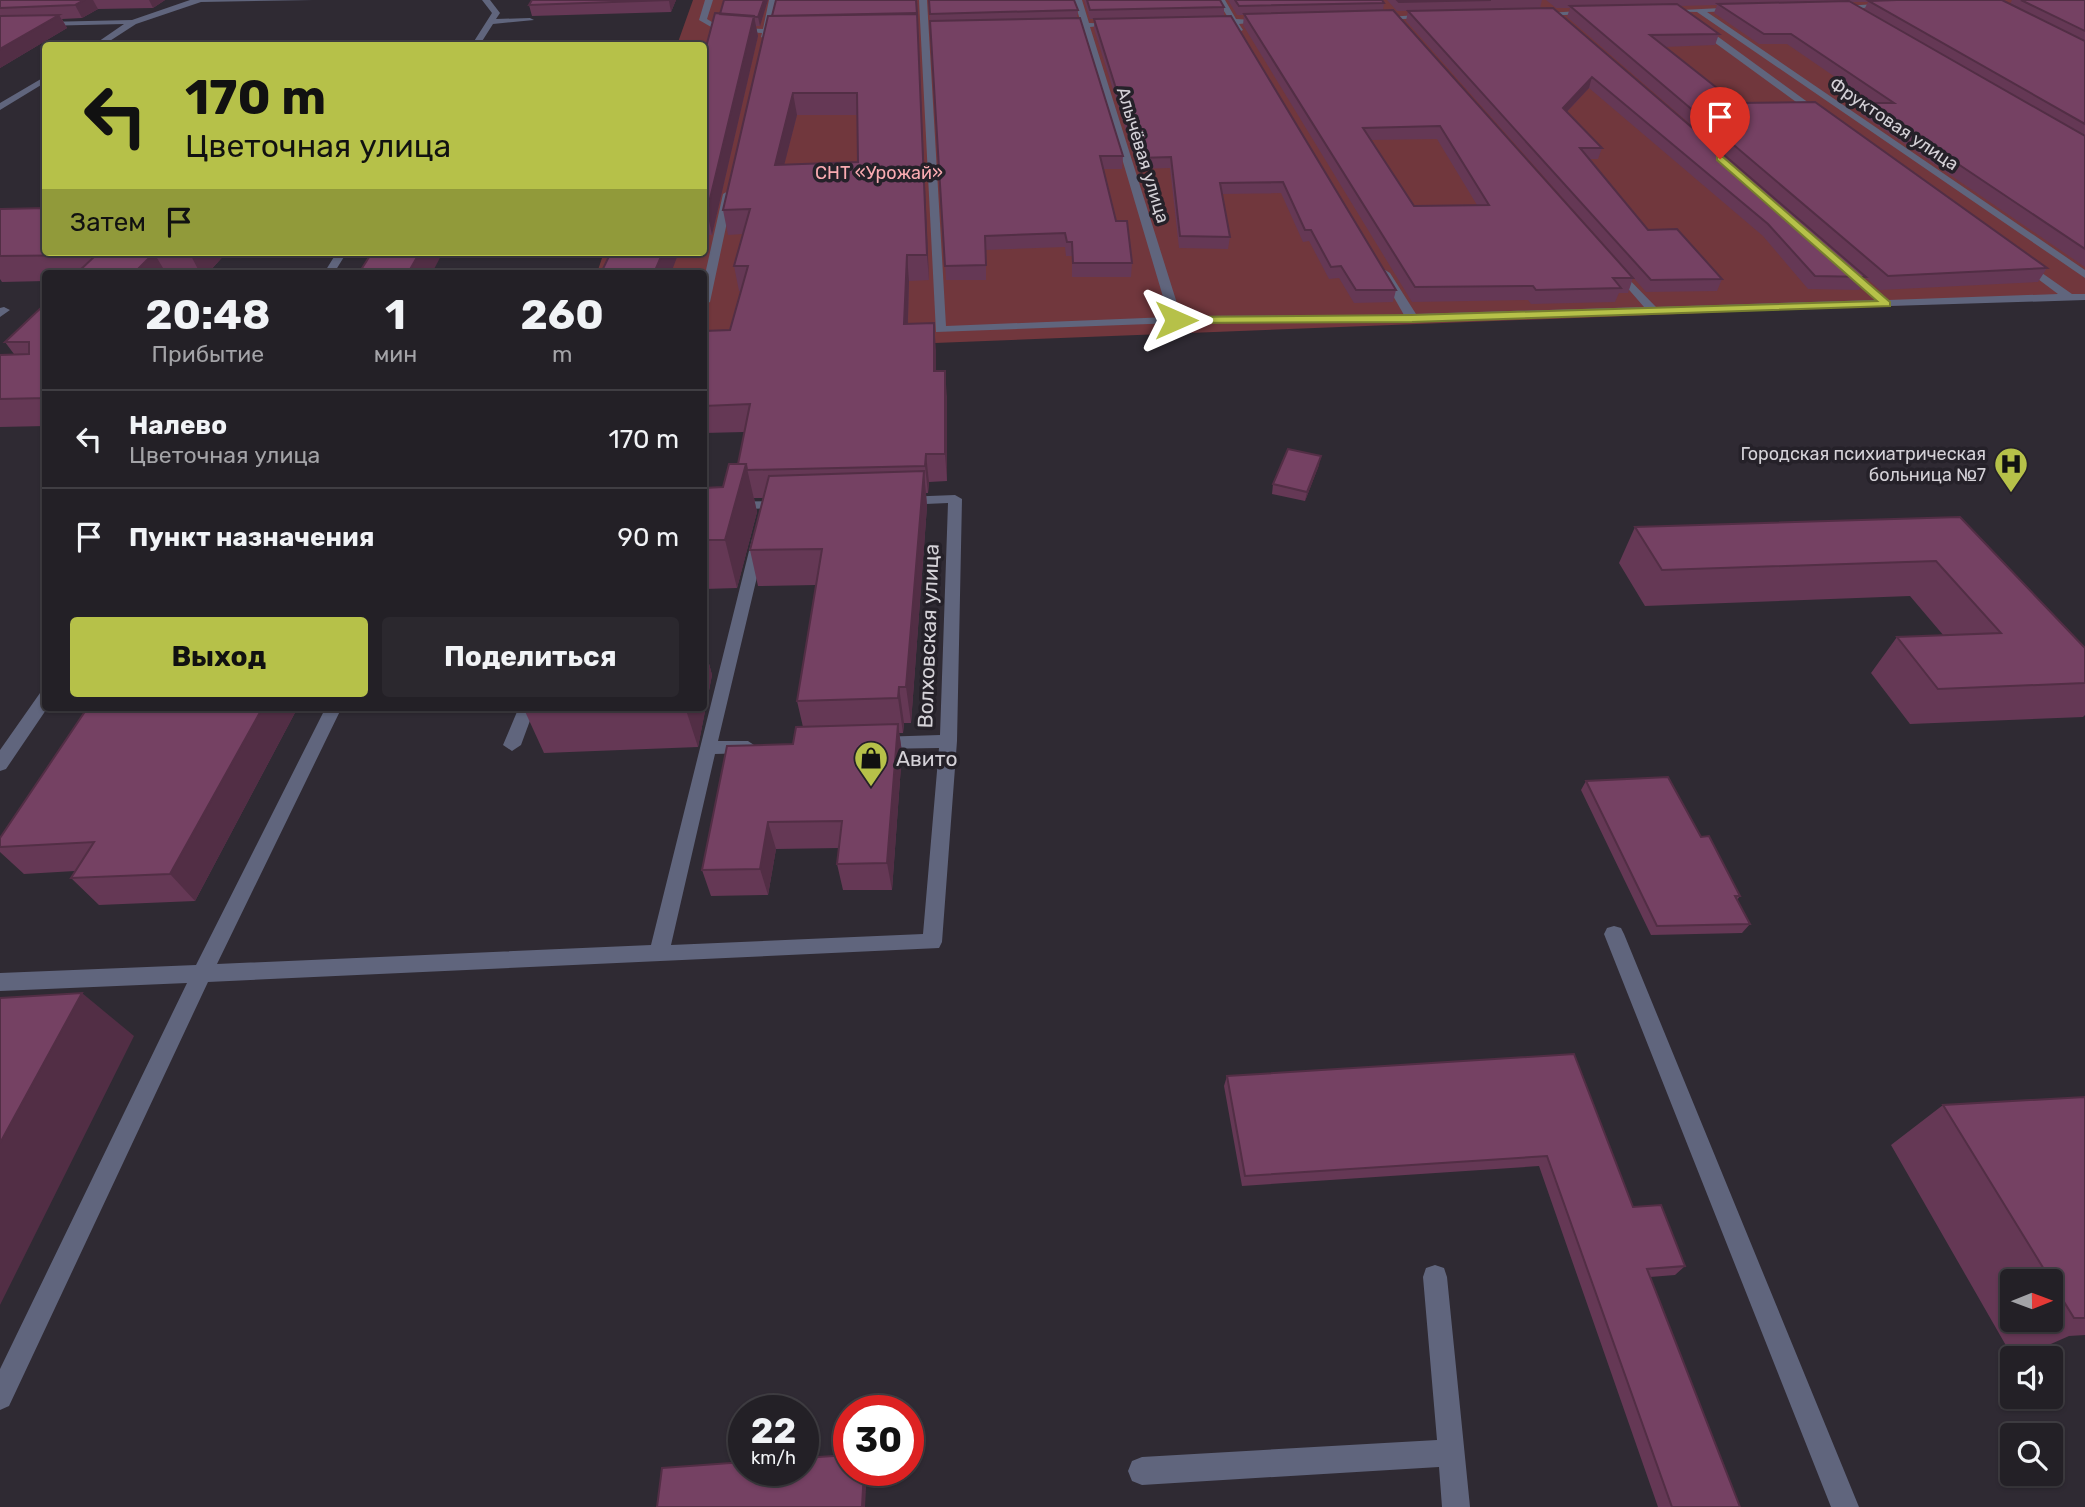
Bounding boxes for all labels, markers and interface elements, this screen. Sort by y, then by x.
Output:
text: 170 m [185,68,326,126]
icon: left [70,70,161,161]
street label: Фруктовая улица [1825,73,1963,175]
street label: Алычёвая улица [1112,84,1174,226]
pin [1690,87,1750,159]
icon: arrive [1701,98,1739,136]
text: Цветочная улица [185,127,451,165]
park label: СНТ «Урожай» [815,162,943,184]
icon: arrive [160,203,198,241]
text: Затем [70,207,146,238]
position arrow [1139,283,1213,357]
text: 20:48 [145,290,270,340]
text: 1 [385,290,406,340]
text: 260 [521,290,604,340]
text: Прибытие [152,340,264,368]
text: мин [374,340,417,368]
text: m [552,340,572,368]
text: Налево [129,410,227,441]
icon: left [70,420,108,458]
text: 170 m [609,424,679,455]
text: Цветочная улица [129,441,320,469]
place label: Городская психиатрическая больница №7 [1741,443,1986,486]
hospital icon: Городская психиатрическая больница №7 [1992,445,2030,494]
icon: arrive [70,518,108,556]
text: Пункт назначения [129,522,374,553]
text: 90 m [618,522,679,553]
street label: Волховская улица [912,543,944,729]
button: Выход [70,617,368,697]
button: Поделиться [382,617,679,697]
shop icon: Авито [852,739,890,788]
place label: Авито [896,746,957,771]
north arrow [2000,1269,2063,1332]
map controls [2000,1269,2063,1486]
button: sound [2000,1346,2063,1409]
speed limit sign: 30 [833,1395,924,1486]
text: 22 [751,1410,796,1452]
button: search [2000,1423,2063,1486]
text: km/h [751,1447,796,1469]

